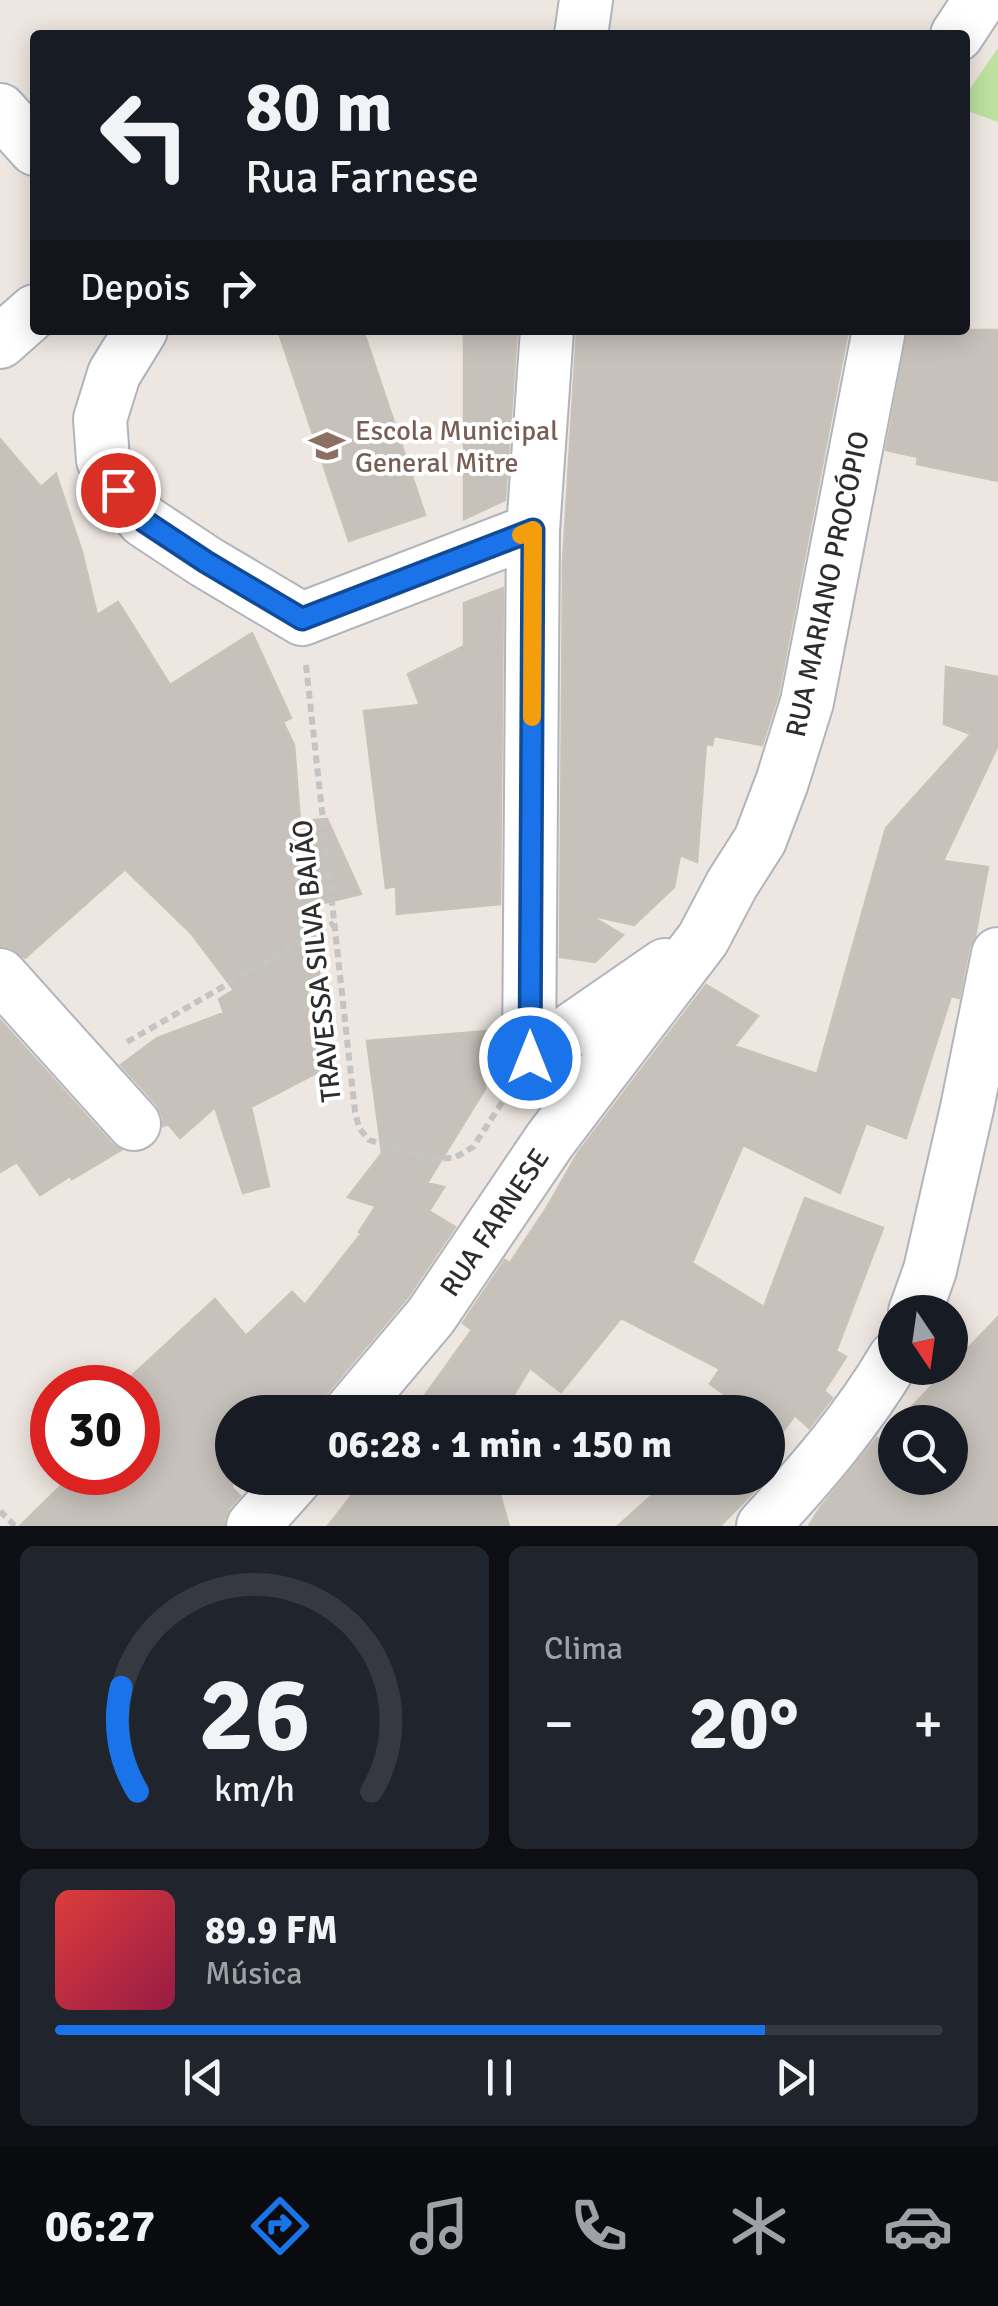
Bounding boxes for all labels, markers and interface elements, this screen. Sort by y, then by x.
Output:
text: 80 m [245,64,393,150]
icon: left [80,70,210,200]
text: Rua Farnese [245,150,479,205]
icon: right [210,260,265,315]
text: Depois [80,264,190,311]
place label: Escola Municipal General Mitre [355,414,558,480]
school or university icon: Escola Municipal General Mitre [308,427,346,465]
street label: RUA MARIANO PROCÓPIO [779,428,877,740]
pin [76,448,161,533]
icon: arrive [91,463,146,518]
street label: TRAVESSA SILVA BAIÃO [285,818,349,1104]
position arrow [478,1006,582,1110]
street label: RUA FARNESE [433,1142,557,1303]
north arrow [878,1295,968,1385]
map controls [878,1295,968,1495]
speed limit sign: 30 [30,1365,160,1495]
button: search [878,1405,968,1495]
text: 06:28 · 1 min · 150 m [328,1421,672,1468]
text: Clima [544,1629,623,1668]
text: 26 [198,1651,311,1779]
text: 20° [688,1677,799,1770]
text: − [544,1690,574,1758]
text: + [913,1690,943,1758]
text: km/h [214,1767,295,1811]
text: 89.9 FM [205,1907,338,1954]
text: Música [205,1954,302,1993]
icon: previous [176,2050,231,2105]
icon: pause [472,2050,527,2105]
icon: next [768,2050,823,2105]
icon: directions [245,2191,315,2261]
icon: music [404,2191,474,2261]
icon: phone [564,2191,634,2261]
icon: climate [724,2191,794,2261]
icon: car [883,2191,953,2261]
text: 06:27 [45,2199,155,2254]

